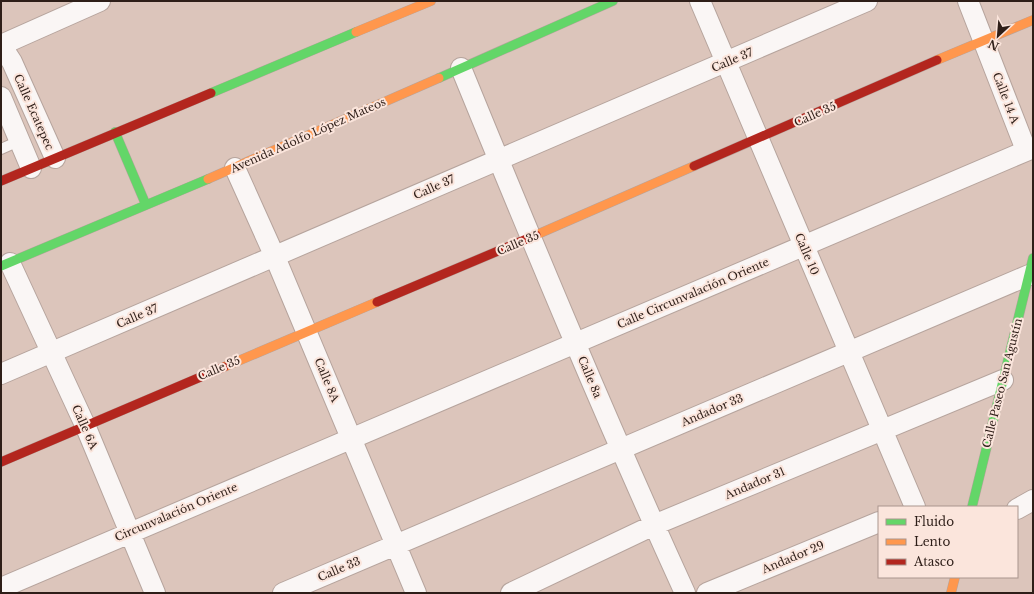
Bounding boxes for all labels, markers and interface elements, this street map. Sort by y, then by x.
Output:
north arrow [978,16,1018,56]
text: N [985,36,1001,54]
street label: Calle 37 [709,45,755,75]
street label: Calle 14 A [990,70,1022,126]
street label: Calle Ecatepec [11,72,57,152]
street label: Avenida Adolfo López Mateos [227,94,388,176]
street label: Calle 35 [792,99,838,129]
street label: Calle 37 [411,171,457,202]
street label: Calle 35 [495,228,541,258]
street label: Calle 10 [792,231,822,277]
street label: Calle Circunvalación Oriente [615,255,771,331]
street label: Calle 37 [114,301,160,331]
street label: Calle Paseo San Agustín [979,316,1025,449]
street label: Calle 35 [196,353,242,383]
street label: Calle 8a [575,354,605,401]
street label: Calle 8A [311,356,343,405]
street label: Andador 33 [678,391,745,430]
street label: Calle 6A [69,403,101,452]
street label: Andador 31 [722,464,787,502]
street label: Circunvalación Oriente [112,480,240,544]
legend [878,506,1018,578]
text: Fluido [914,514,954,529]
text: Lento [914,534,950,549]
street label: Andador 29 [759,538,826,577]
street label: Calle 33 [316,554,363,584]
text: Atasco [913,554,954,569]

